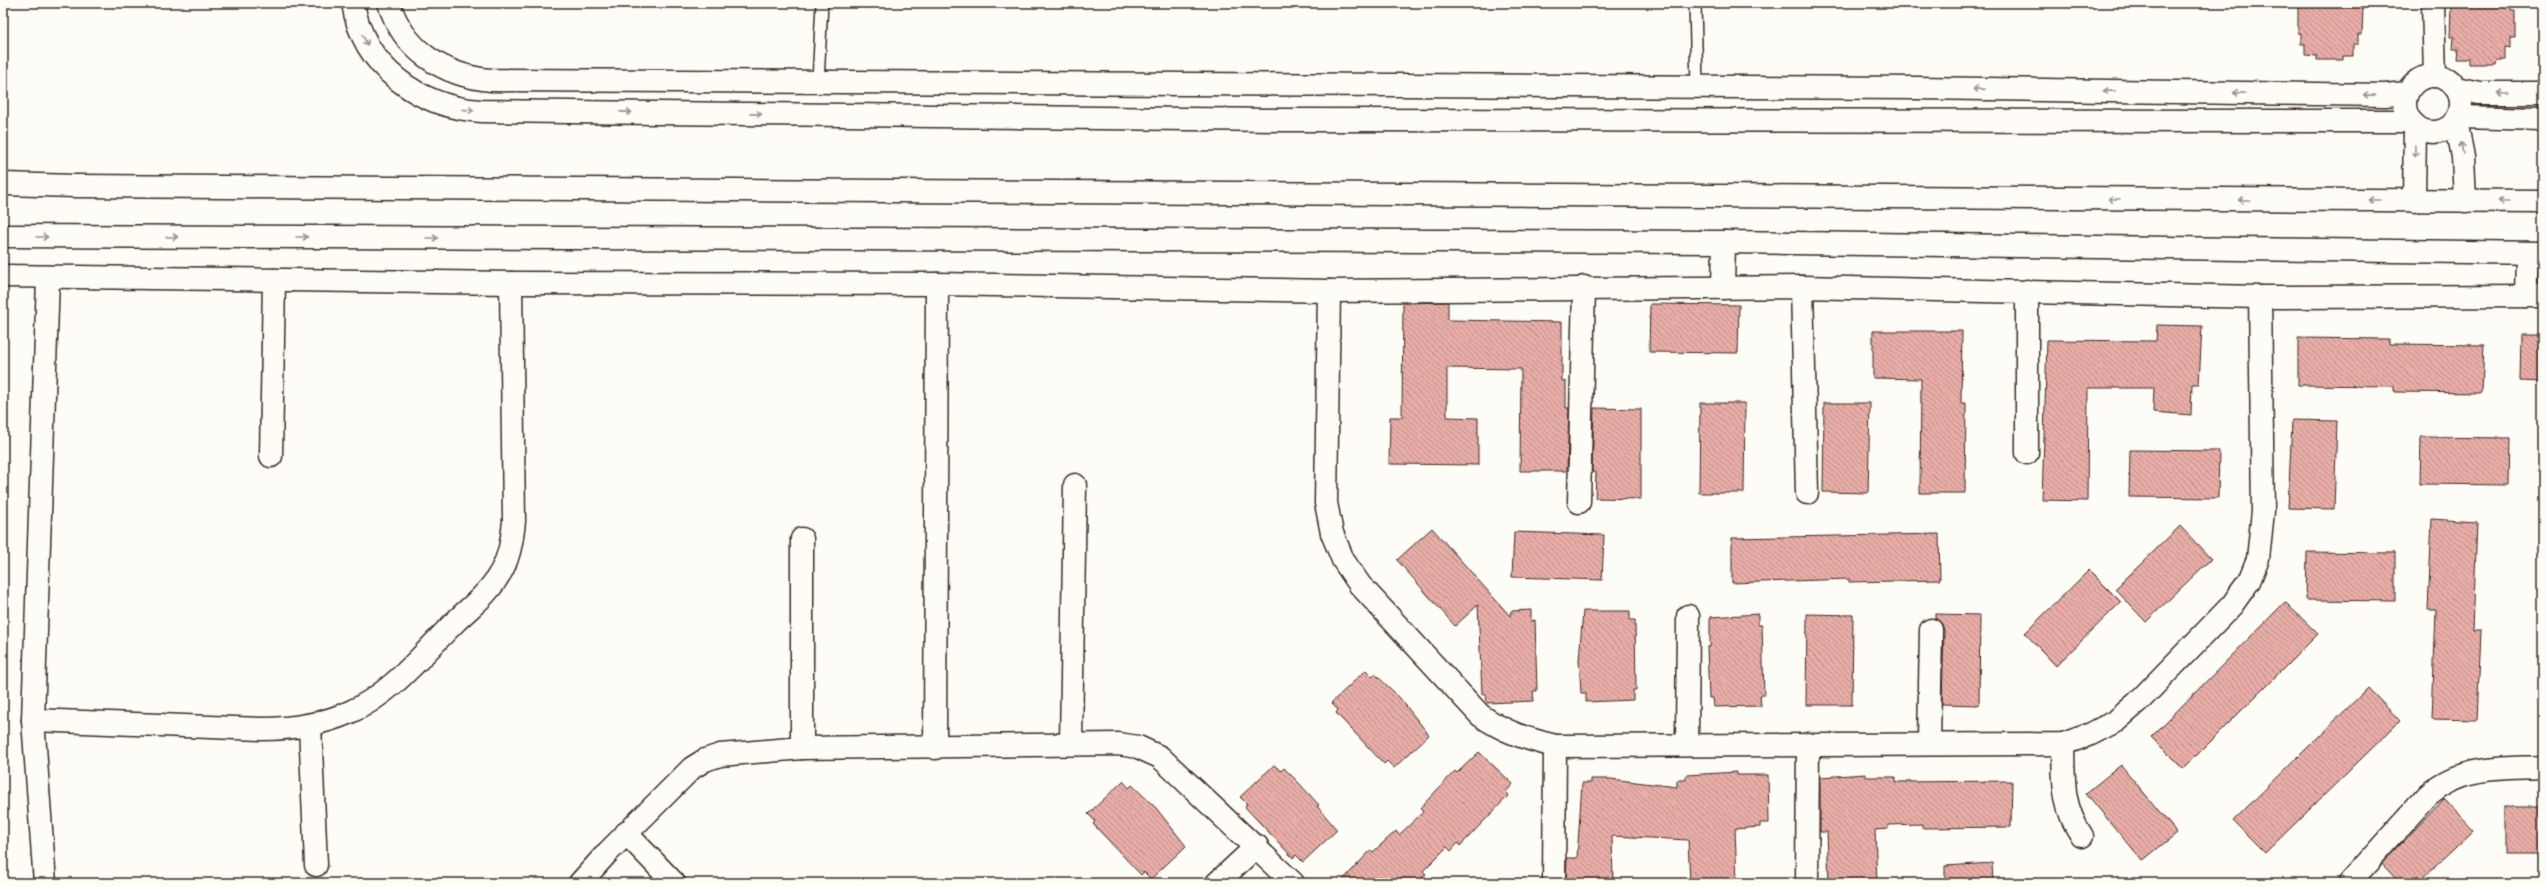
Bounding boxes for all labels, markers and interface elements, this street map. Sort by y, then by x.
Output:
one-way arrow [362,33,370,45]
one-way arrow [1973,85,1986,93]
one-way arrow [2103,87,2116,95]
one-way arrow [2233,89,2246,97]
one-way arrow [2498,89,2511,97]
one-way arrow [2363,91,2376,99]
one-way arrow [461,106,474,114]
one-way arrow [619,108,632,116]
one-way arrow [749,110,762,118]
one-way arrow [2458,142,2466,155]
one-way arrow [2411,144,2419,157]
one-way arrow [2108,195,2121,203]
one-way arrow [2238,196,2251,204]
one-way arrow [2368,196,2381,204]
one-way arrow [2498,197,2511,205]
one-way arrow [35,233,48,241]
one-way arrow [165,233,178,241]
one-way arrow [295,233,308,241]
one-way arrow [425,234,438,242]

